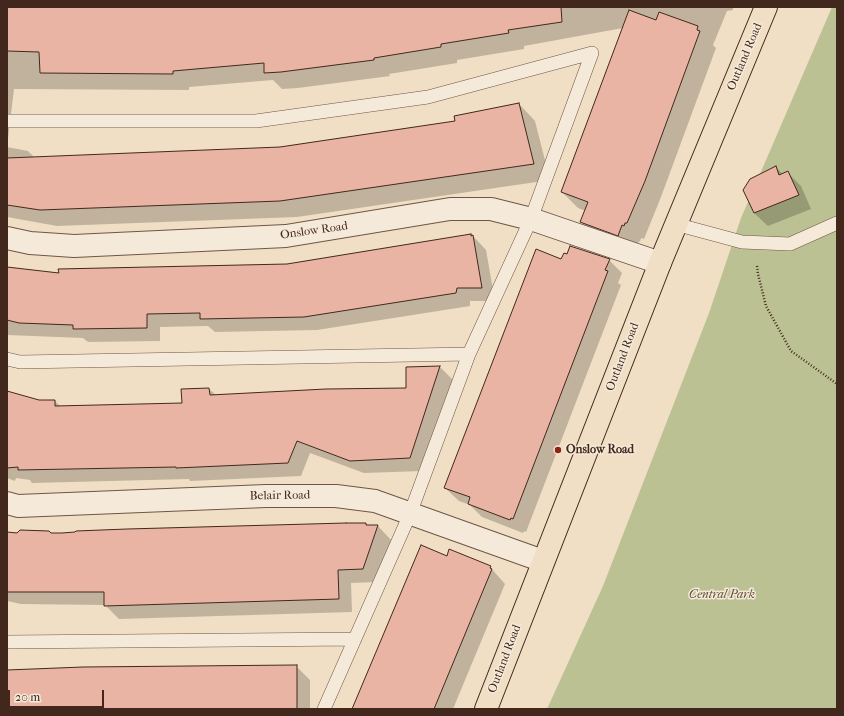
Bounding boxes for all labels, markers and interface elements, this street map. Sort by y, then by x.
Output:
street label: Outland Road [724,21,766,93]
street label: Onslow Road [279,219,349,243]
street label: Outland Road [603,321,643,393]
place label: Onslow Road [566,443,634,457]
marker: Onslow Road [553,445,563,455]
street label: Belair Road [250,488,310,504]
park label: Central Park [689,588,755,602]
street label: Outland Road [485,623,525,695]
scale bar [10,682,106,708]
text: 20 m [15,690,40,704]

